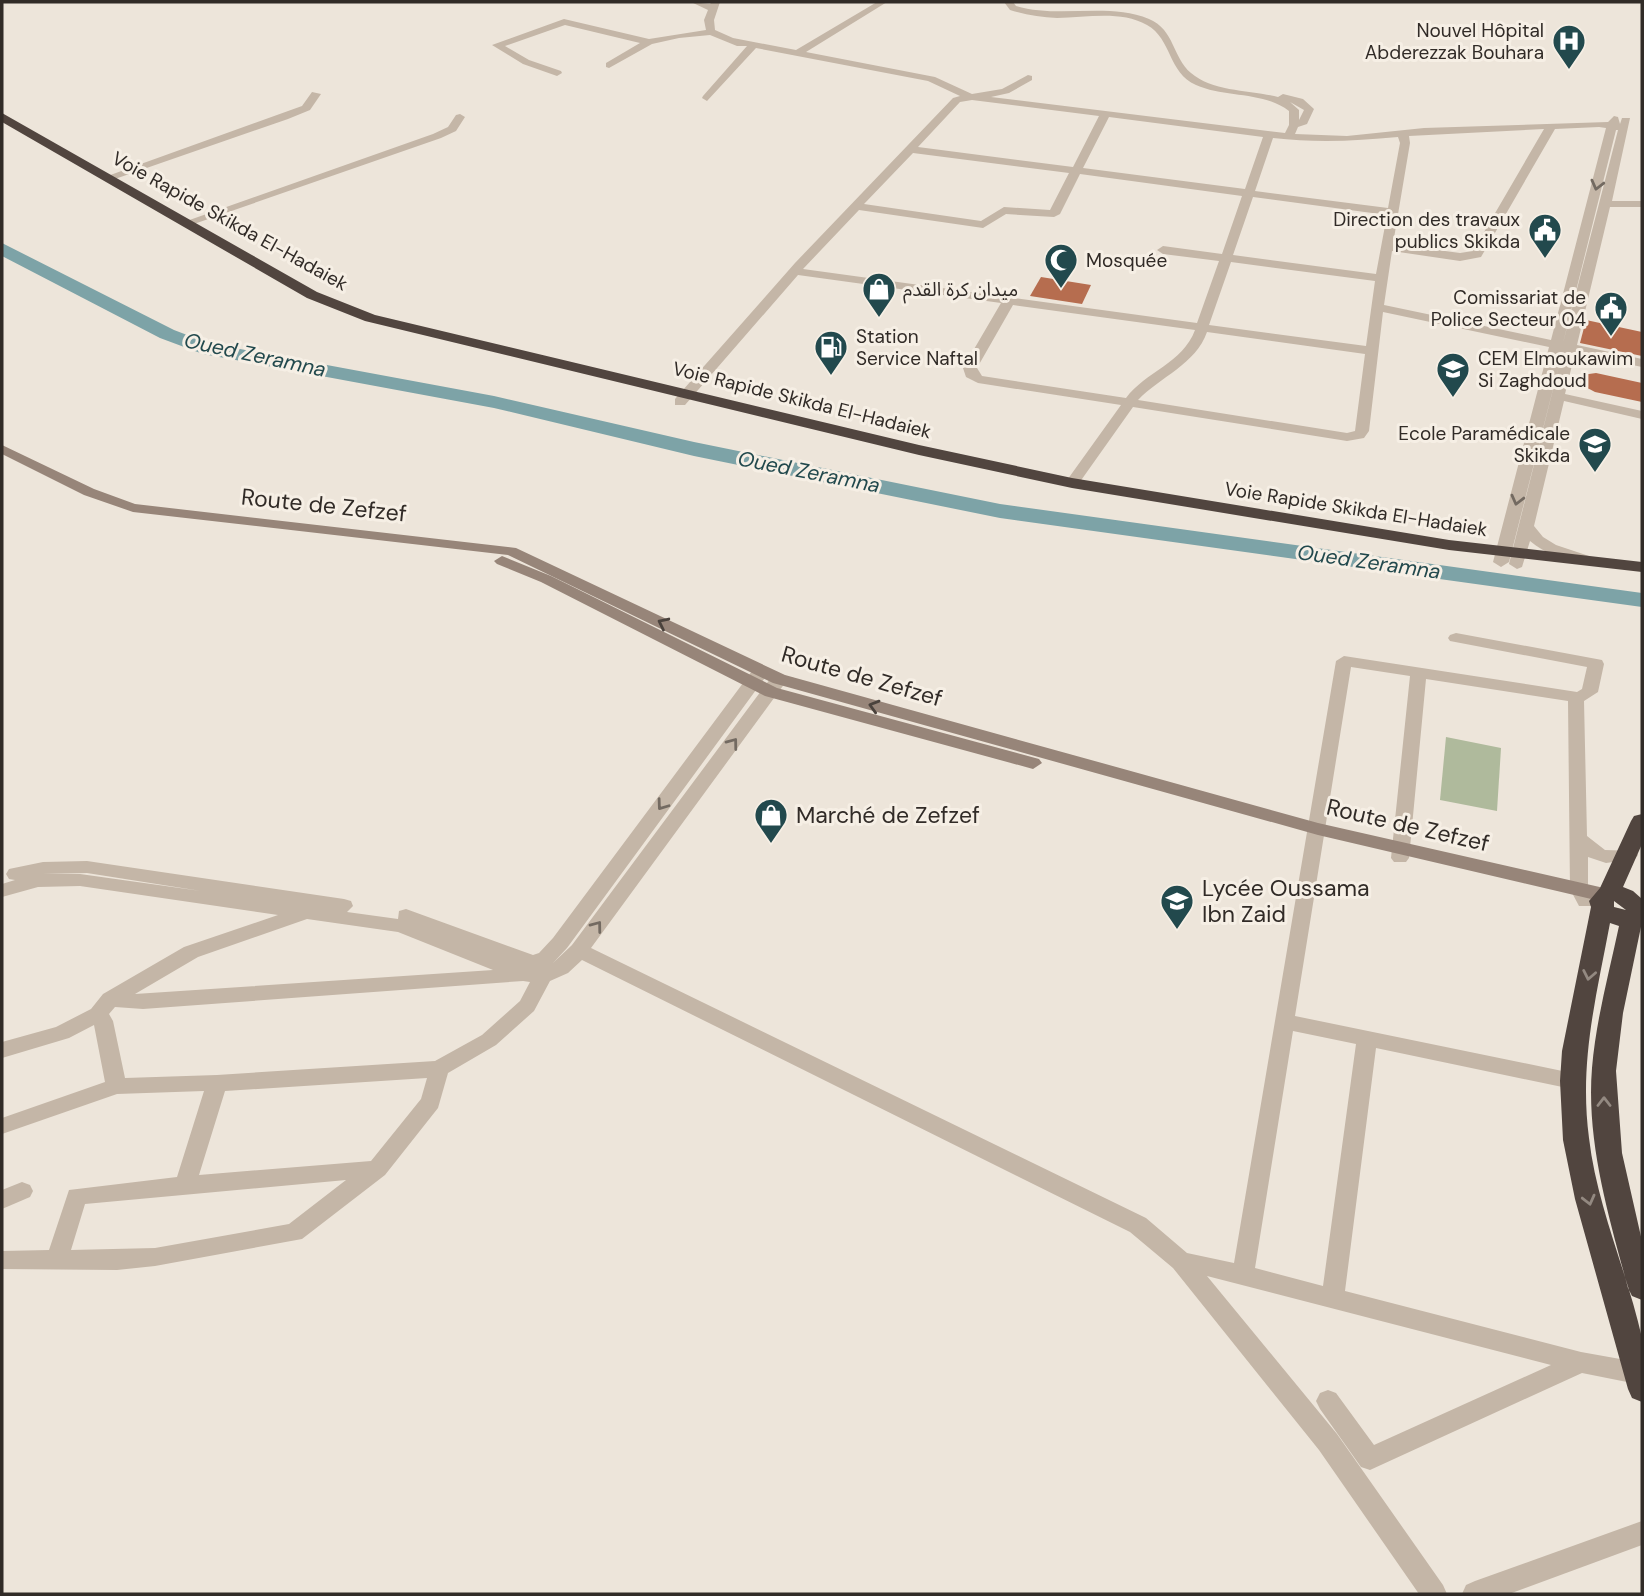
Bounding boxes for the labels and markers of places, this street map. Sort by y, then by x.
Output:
place label: Nouvel Hôpital Abderezzak Bouhara [1365,18,1544,65]
hospital icon: Nouvel Hôpital Abderezzak Bouhara [1550,22,1588,71]
place label: Direction des travaux publics Skikda [1333,207,1521,254]
public building icon: Direction des travaux publics Skikda [1526,211,1564,260]
mosque icon: Mosquée [1042,241,1080,290]
place label: Mosquée [1086,248,1167,273]
shop icon: ميدان كرة القدم [860,270,898,319]
place label: ميدان كرة القدم [903,277,1018,304]
place label: Comissariat de Police Secteur 04 [1431,285,1586,332]
public building icon: Comissariat de Police Secteur 04 [1592,289,1630,338]
place label: Station Service Naftal [856,324,978,371]
fuel station icon: Station Service Naftal [812,328,850,377]
place label: CEM Elmoukawim Si Zaghdoud [1478,346,1633,393]
school or university icon: CEM Elmoukawim Si Zaghdoud [1434,350,1472,399]
place label: Ecole Paramédicale Skikda [1398,421,1570,468]
school or university icon: Ecole Paramédicale Skikda [1576,425,1614,474]
shop icon: Marché de Zefzef [752,796,790,845]
place label: Marché de Zefzef [796,800,980,830]
place label: Lycée Oussama Ibn Zaid [1202,873,1369,929]
school or university icon: Lycée Oussama Ibn Zaid [1158,882,1196,931]

